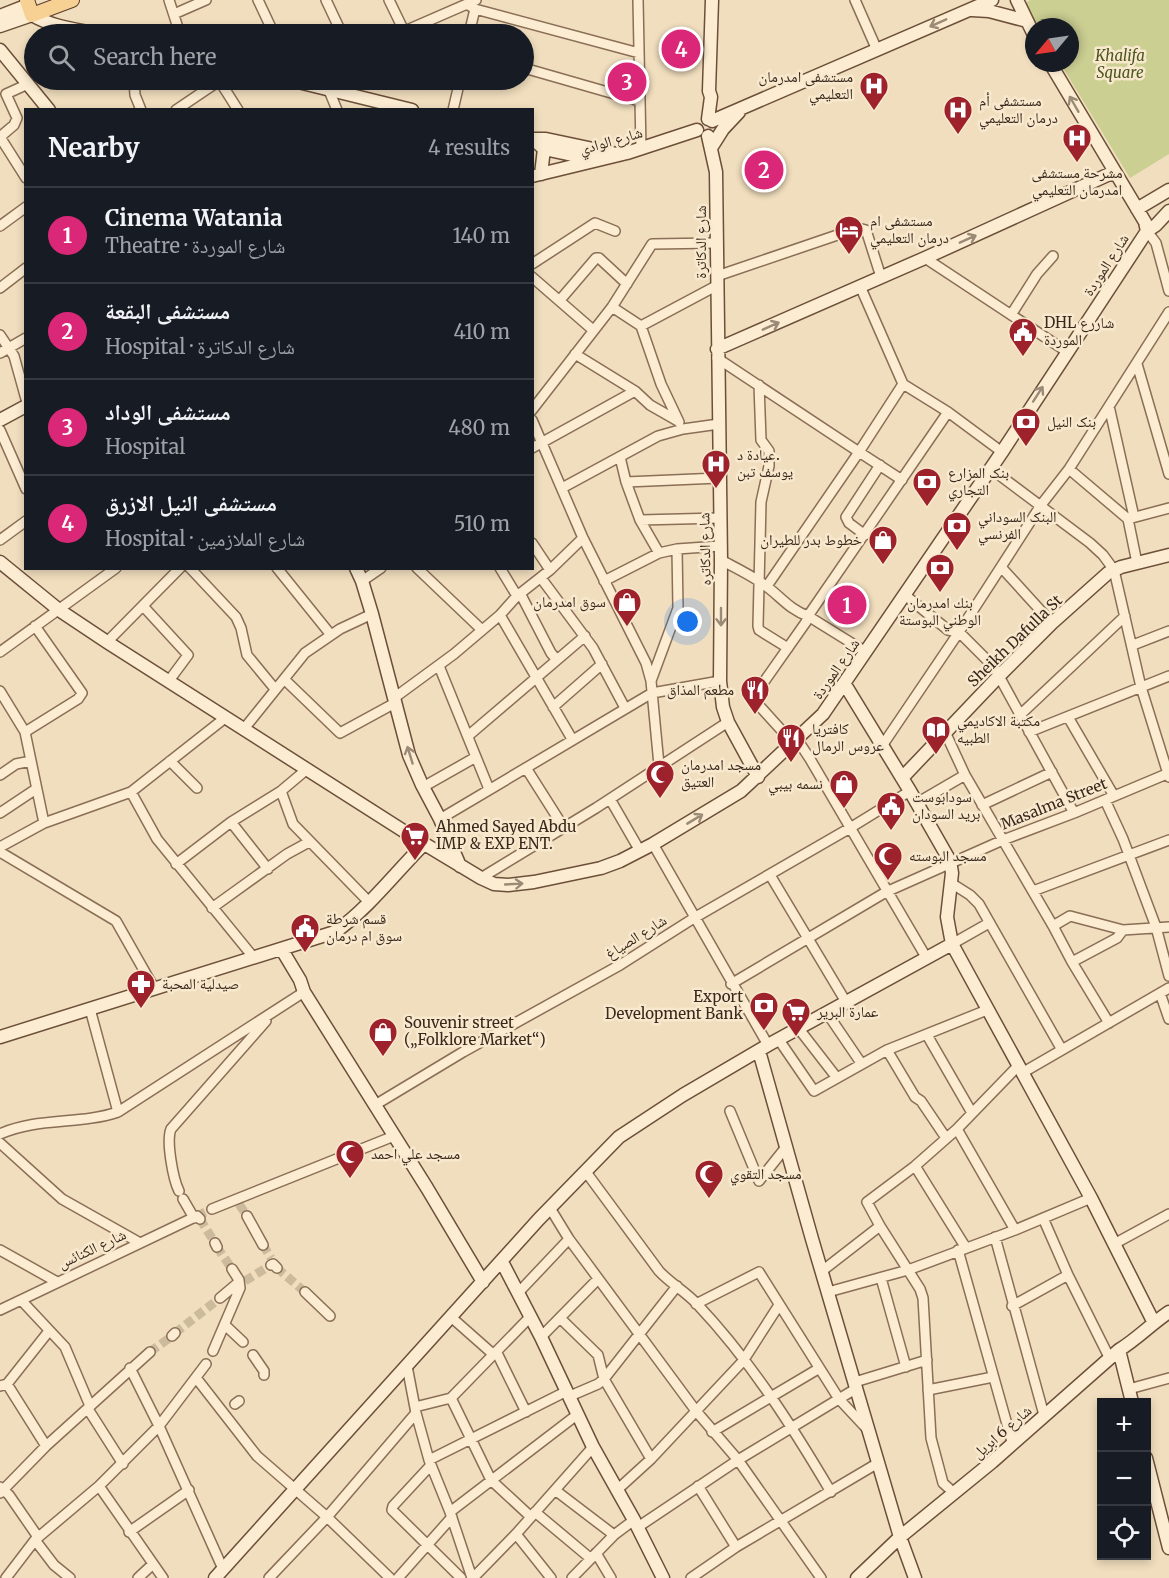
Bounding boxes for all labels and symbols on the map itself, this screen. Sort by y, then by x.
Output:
one-way arrow [930,18,948,29]
north arrow [1025,18,1079,72]
pin: 4 [662,26,700,72]
park label: Khalifa Square [1094,46,1145,82]
pin: 3 [608,60,646,104]
place label: مستشفى امدرمان التعليمي [758,67,853,106]
hospital icon: مستشفى امدرمان التعليمي [858,70,890,112]
place label: مستشفى أم درمان التعليمي [979,91,1058,130]
hospital icon: مستشفى أم درمان التعليمي [942,94,974,136]
one-way arrow [1068,95,1079,113]
street label: شارع الوادي [577,122,646,161]
hospital icon: مشرحة مستشفى امدرمان التعليمي [1061,122,1093,164]
pin: 2 [744,148,783,192]
place label: مشرحة مستشفى امدرمان التعليمي [1032,163,1123,202]
street label: شارع الدكاترة [691,205,711,279]
place label: مستشفى ام درمان التعليمي [870,211,949,250]
hotel icon: مستشفى ام درمان التعليمي [833,214,865,256]
street label: شارع الموردة [1079,230,1134,300]
one-way arrow [959,232,977,244]
place label: DHL شاررع الموردة [1044,313,1114,349]
public building icon: DHL شاررع الموردة [1007,316,1039,358]
one-way arrow [761,319,779,331]
one-way arrow [1032,386,1044,403]
bank icon: بنک النيل [1010,406,1042,448]
place label: بنک النيل [1047,412,1096,432]
place label: عيادة د. يوسف تبن [737,445,793,482]
hospital icon: عيادة د. يوسف تبن [700,448,732,490]
place label: بنک المزارع التجاري [948,463,1009,502]
bank icon: بنک المزارع التجاري [911,466,943,508]
place label: البنک السوداني الفرنسي [978,507,1057,546]
bank icon: البنک السوداني الفرنسي [941,510,973,552]
street label: شارع الدكاتره [694,512,716,586]
shop icon: خطوط بدر للطيران [867,524,899,566]
place label: خطوط بدر للطيران [760,530,862,550]
bank icon: بنك امدرمان الوطني البوستة [924,552,956,594]
pin: 1 [828,582,866,628]
shop icon: سوق امدرمان [611,586,643,628]
street label: Sheikh Dafulla St [963,591,1066,691]
place label: سوق امدرمان [533,592,606,612]
place label: بنك امدرمان الوطني البوستة [899,593,981,632]
your location [673,607,702,636]
one-way arrow [715,607,727,627]
street label: شارع الموردة [808,634,864,703]
restaurant icon: مطعم المذاق [739,674,771,716]
place label: مطعم المذاق [667,680,734,700]
place label: مكتبة الاكاديمي الطبيه [957,711,1040,747]
library icon: مكتبة الاكاديمي الطبيه [920,714,952,756]
place label: كافتريا عروس الرمال [812,719,884,756]
restaurant icon: كافتريا عروس الرمال [775,722,807,764]
one-way arrow [404,746,415,765]
place label: مسجد امدرمان العتيق [681,755,761,792]
mosque icon: مسجد امدرمان العتيق [644,758,676,800]
shop icon: نسمه بيبي [828,768,860,810]
place label: نسمه بيبي [768,774,823,796]
street label: Masalma Street [998,774,1110,833]
place label: سودابوست بريد السودان [912,787,980,824]
public building icon: سودابوست بريد السودان [875,790,907,832]
one-way arrow [686,813,703,825]
place label: Ahmed Sayed Abdu IMP & EXP ENT. [435,817,576,853]
supermarket icon: Ahmed Sayed Abdu IMP & EXP ENT. [399,820,431,862]
mosque icon: مسجد البوسته [872,840,904,882]
place label: مسجد البوسته [909,846,987,865]
one-way arrow [503,878,523,889]
place label: قسم شرطة سوق ام درمان [326,909,402,946]
street label: شارع الصياغ [602,910,671,964]
public building icon: قسم شرطة سوق ام درمان [289,912,321,954]
pharmacy icon: صيدلية المحبة [125,968,157,1010]
place label: صيدلية المحبة [162,974,239,993]
place label: Export Development Bank [605,987,743,1023]
bank icon: Export Development Bank [748,990,780,1032]
supermarket icon: عمارة البرير [780,996,812,1038]
place label: عمارة البرير [816,1002,879,1021]
place label: Souvenir street („Folklore Market“) [404,1013,546,1049]
shop icon: Souvenir street („Folklore Market“) [367,1016,399,1058]
mosque icon: مسجد علي احمد [334,1138,366,1180]
place label: مسجد علي احمد [371,1144,460,1166]
mosque icon: مسجد التقوي [693,1158,725,1200]
place label: مسجد التقوي [730,1164,802,1186]
street label: شارع الكنائس [55,1224,130,1274]
street label: شارع 6 ابريل [968,1401,1036,1463]

